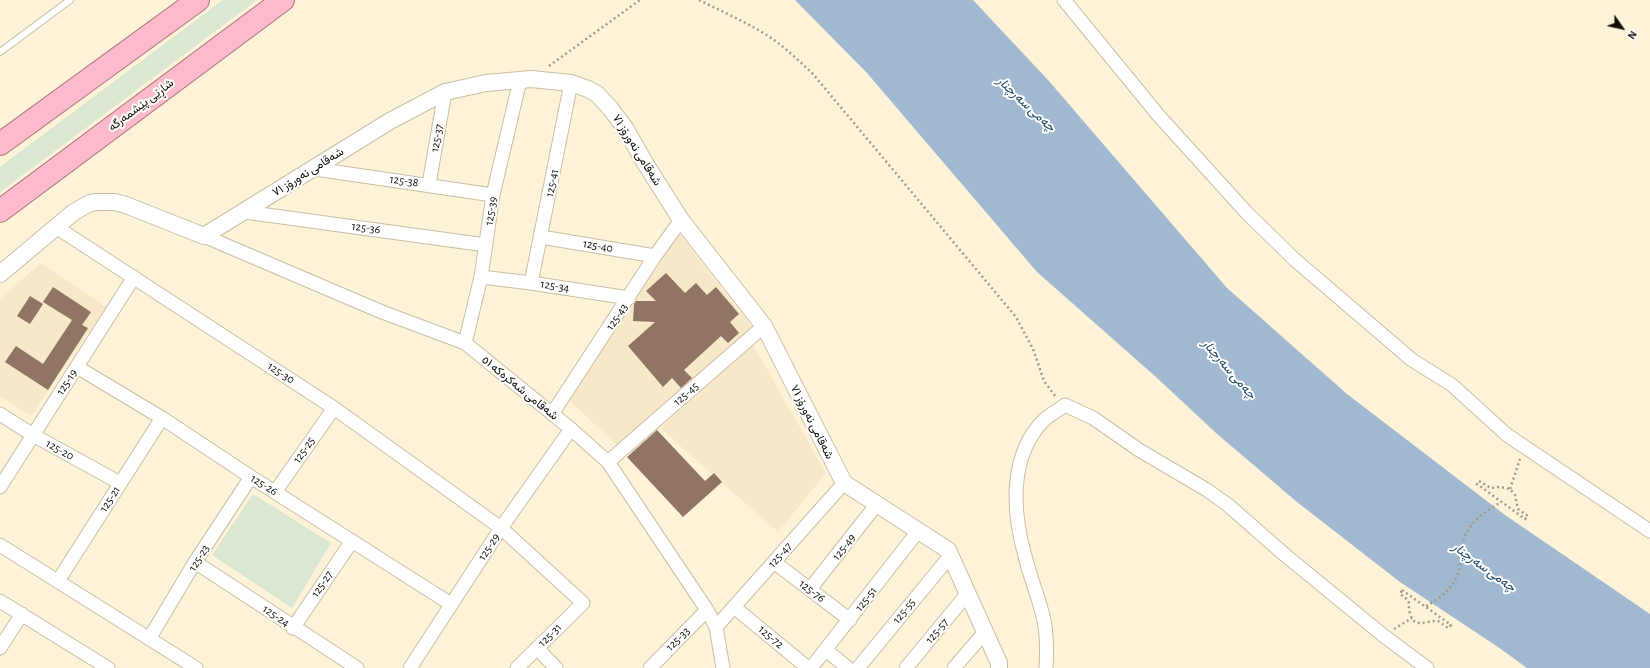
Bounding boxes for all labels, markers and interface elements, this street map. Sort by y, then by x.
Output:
north arrow [1602,8,1642,48]
text: N [1626,29,1639,41]
water label: چەمی سەرچنار [993,73,1059,135]
street label: شاڕێی پێشمەرگە [105,76,177,134]
street label: شەقامی نەورۆز ٧١ [609,112,665,188]
street label: 125-37 [427,123,447,153]
street label: شەقامی نەورۆز ٧١ [270,144,346,200]
street label: 125-41 [542,168,562,198]
street label: 125-38 [389,172,419,190]
street label: 125-39 [482,196,500,226]
street label: 125-36 [351,219,381,237]
street label: 125-40 [582,236,614,256]
street label: 125-34 [540,277,570,295]
street label: 125-43 [603,301,631,333]
water label: چەمی سەرچنار [1199,336,1259,402]
street label: شەقامی شەکرەکە ٥١ [479,353,561,423]
street label: 125-30 [265,359,297,387]
street label: 125-19 [53,366,81,398]
street label: 125-45 [670,379,702,409]
street label: شەقامی نەورۆز ٧١ [787,382,837,462]
street label: 125-25 [290,434,318,466]
street label: 125-20 [43,436,77,464]
street label: 125-26 [248,471,280,499]
street label: 125-21 [96,483,124,515]
street label: 125-29 [475,531,503,563]
street label: 125-49 [829,531,859,563]
street label: 125-47 [765,539,795,571]
water label: چەمی سەرچنار [1449,539,1519,595]
street label: 125-23 [185,542,213,574]
street label: 125-27 [308,568,336,600]
street label: 125-76 [796,577,828,605]
street label: 125-51 [852,584,880,614]
street label: 125-55 [889,595,919,627]
street label: 125-24 [260,602,292,630]
street label: 125-57 [922,616,952,646]
street label: 125-31 [535,620,565,650]
street label: 125-72 [755,622,787,652]
street label: 125-33 [663,624,693,654]

